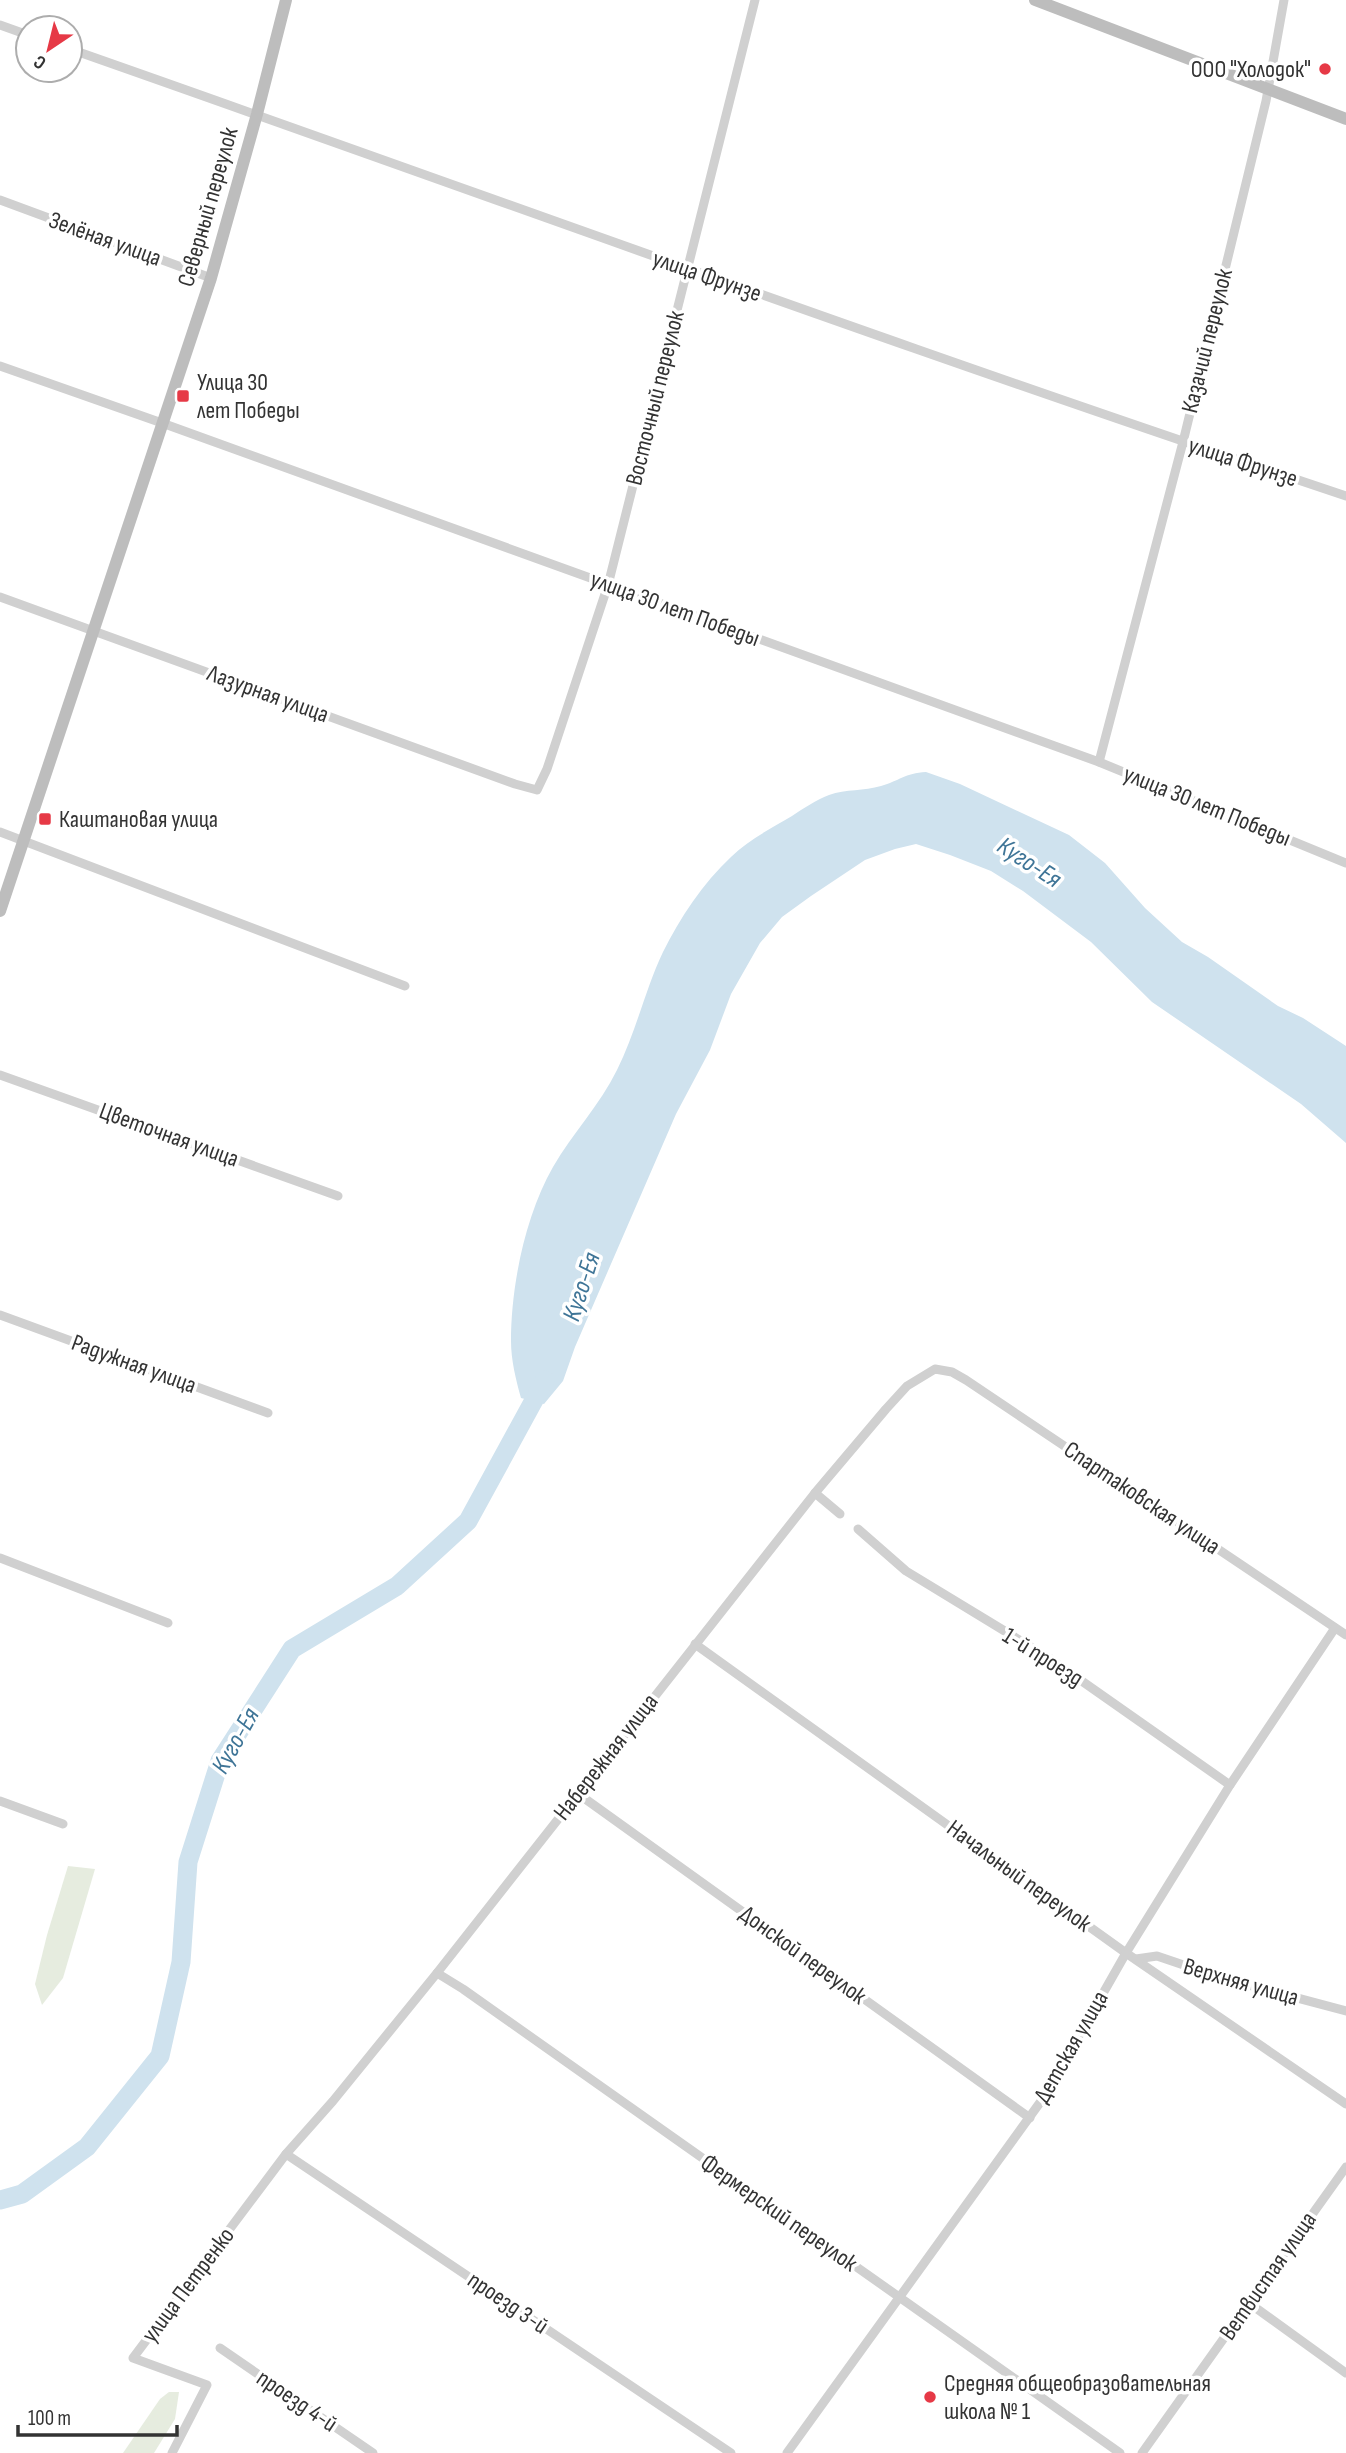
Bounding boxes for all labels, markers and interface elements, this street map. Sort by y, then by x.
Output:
north arrow [14,14,84,84]
text: С [29,49,51,74]
place label: ООО "Холодок" [1191,55,1311,84]
marker: ООО "Холодок" [1317,61,1333,77]
street label: Северный переулок [171,123,245,290]
street label: Зелёная улица [45,205,165,273]
street label: улица Фрунзе [649,244,765,308]
street label: Казачий переулок [1175,265,1239,416]
street label: Восточный переулок [619,307,691,488]
place label: Улица 30 лет Победы [197,368,300,425]
marker: Улица 30 лет Победы [175,388,191,404]
street label: улица Фрунзе [1185,431,1301,493]
street label: улица 30 лет Победы [586,565,764,653]
street label: Лазурная улица [202,658,333,729]
street label: улица 30 лет Победы [1119,759,1295,853]
place label: Каштановая улица [59,805,218,834]
marker: Каштановая улица [37,811,53,827]
water label: Куго-Ея [991,831,1067,895]
street label: Цветочная улица [95,1096,243,1174]
water label: Куго-Ея [556,1249,608,1325]
street label: Радужная улица [68,1328,200,1400]
street label: Спартаковская улица [1058,1435,1226,1561]
street label: 1-й проезд [997,1621,1089,1693]
street label: Набережная улица [548,1688,664,1826]
water label: Куго-Ея [205,1703,267,1779]
street label: Начальный переулок [941,1814,1098,1939]
street label: Донской переулок [734,1899,873,2011]
street label: Верхняя улица [1180,1952,1302,2012]
street label: Детская улица [1027,1986,1115,2108]
street label: Фермерский переулок [695,2148,864,2278]
street label: Ветвистая улица [1213,2206,1323,2346]
street label: улица Петренко [135,2222,241,2348]
street label: проезд 3-й [462,2265,554,2341]
street label: проезд 4-й [251,2363,343,2439]
place label: Средняя общеобразовательная школа № 1 [944,2369,1211,2426]
marker: Средняя общеобразовательная школа № 1 [922,2389,938,2405]
scale bar [18,2394,177,2438]
text: 100 m [28,2406,71,2431]

